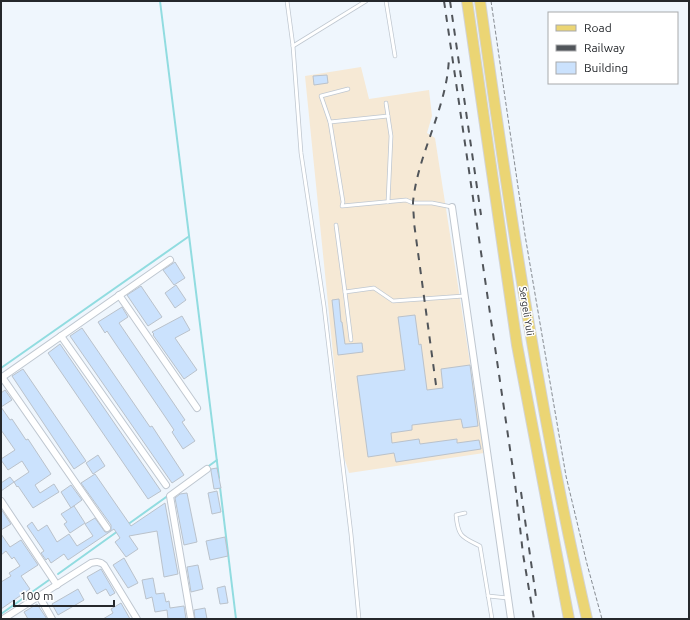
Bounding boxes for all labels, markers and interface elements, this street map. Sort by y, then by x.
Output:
legend [548,12,678,84]
text: Road [584,21,612,34]
text: Railway [584,41,625,54]
text: Building [584,61,628,74]
street label: Sergeli Yuli [517,286,536,336]
scale bar [14,582,114,608]
text: 100 m [20,589,53,602]

